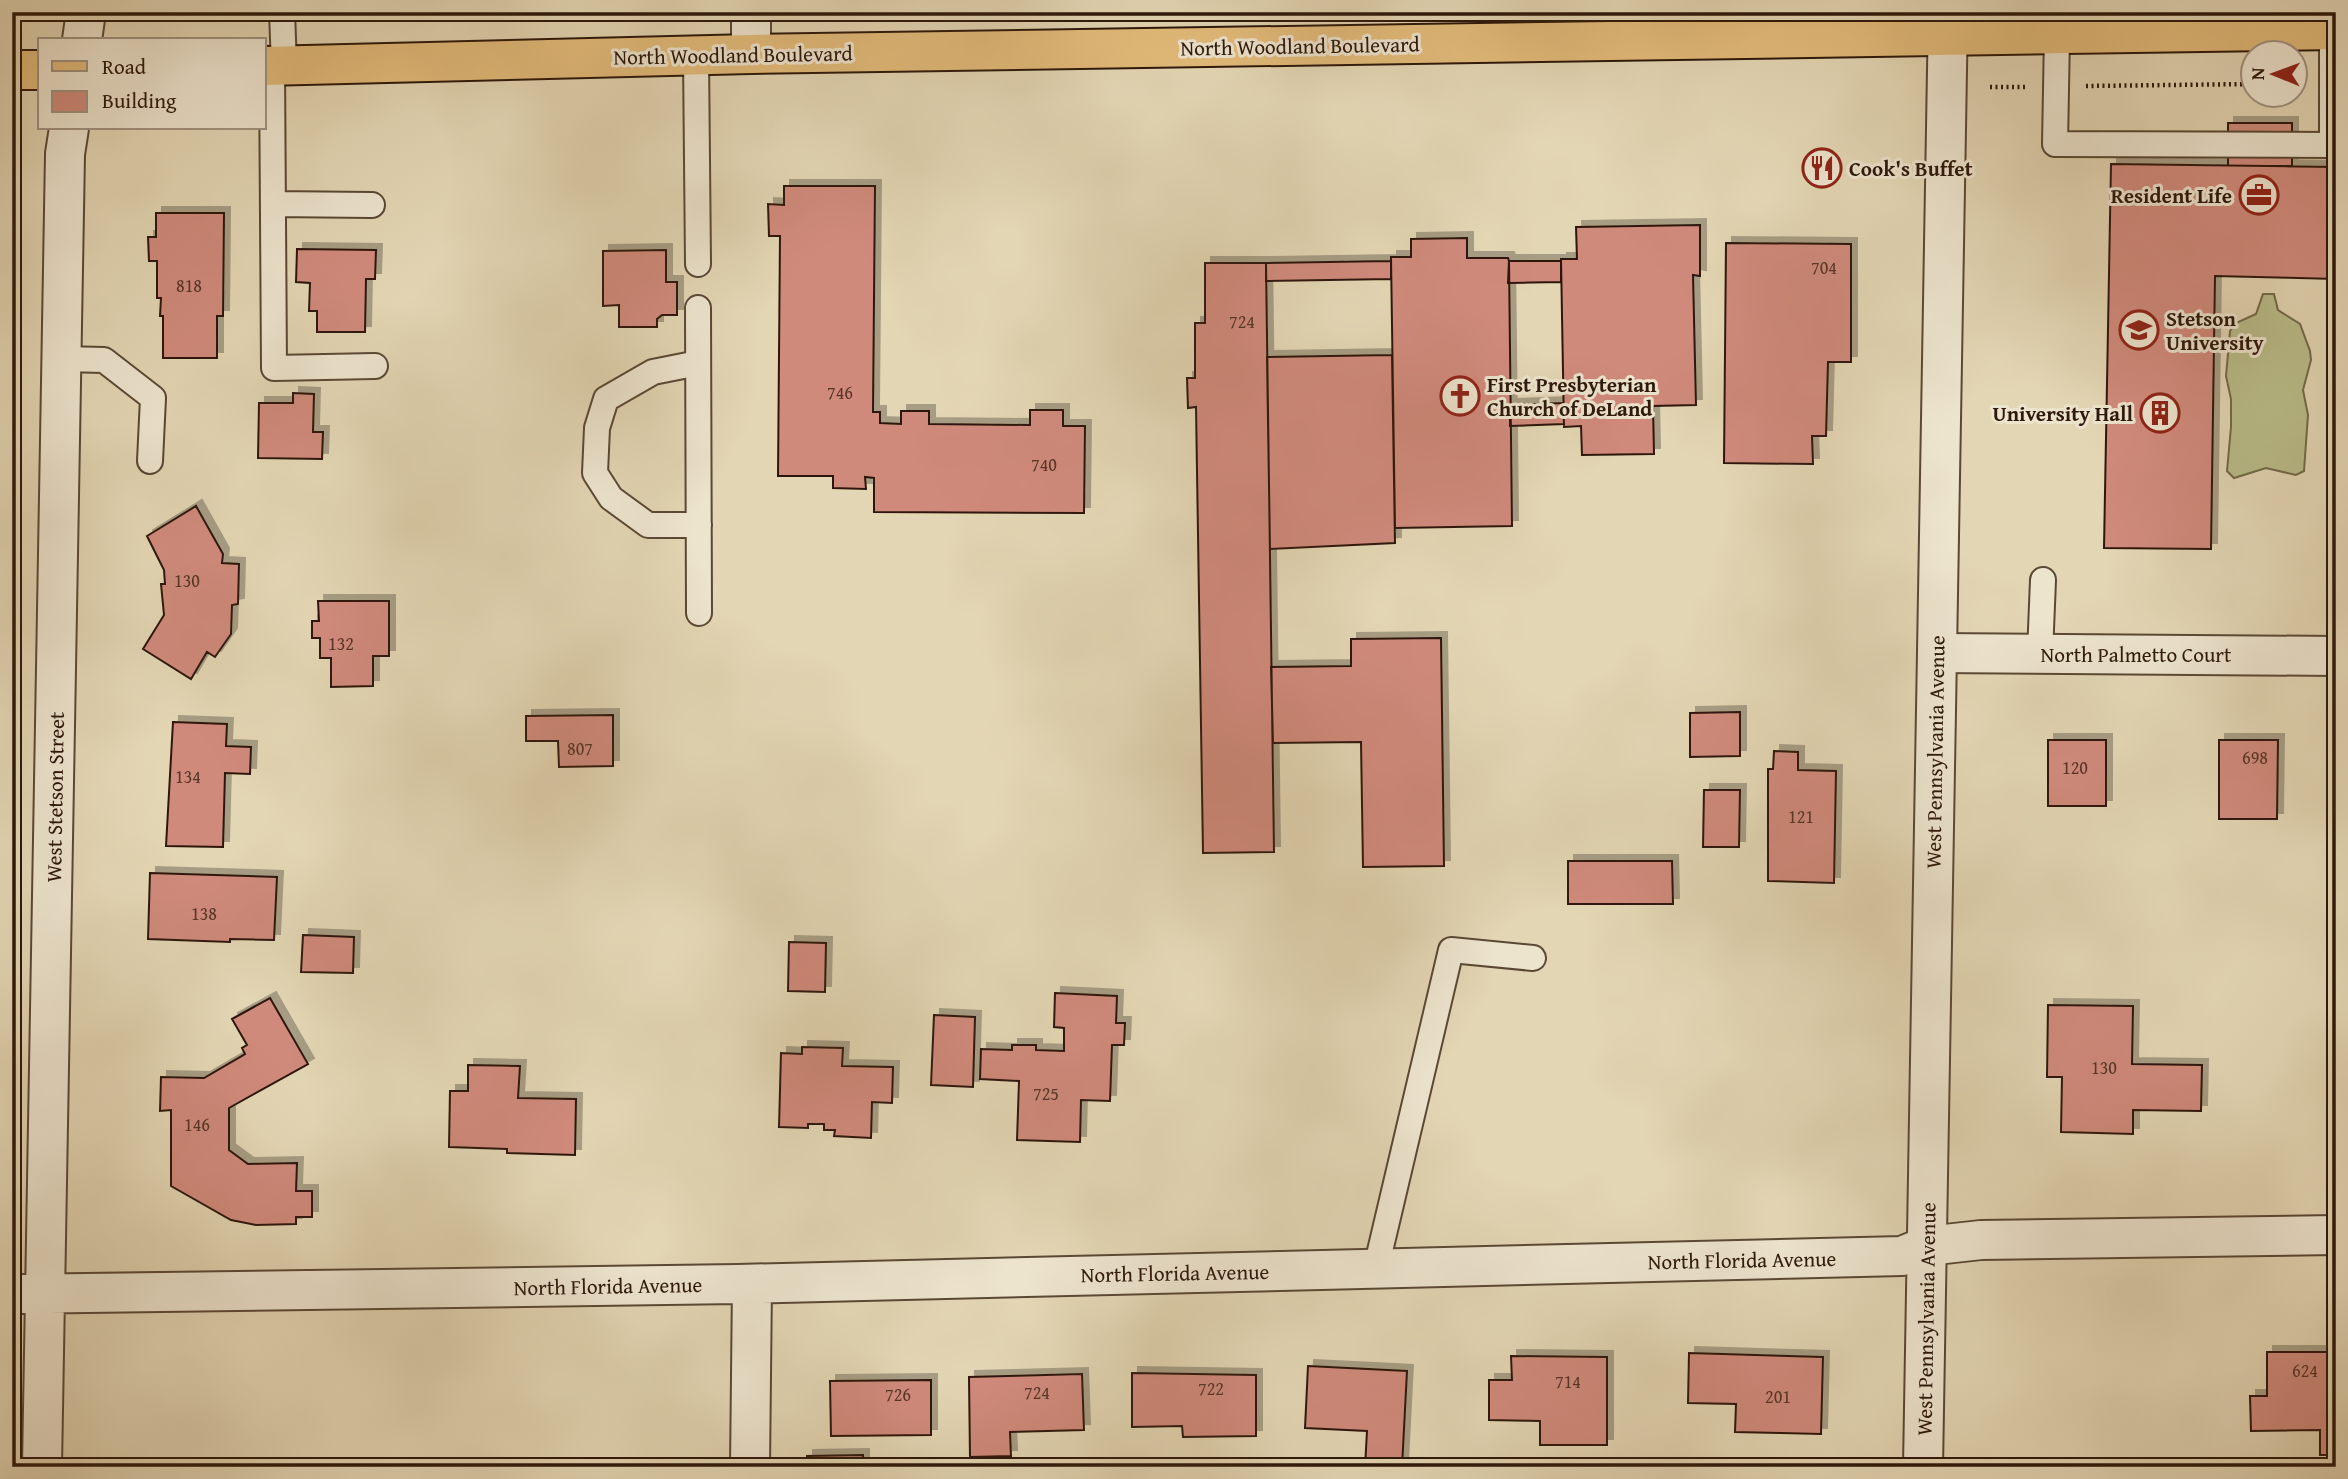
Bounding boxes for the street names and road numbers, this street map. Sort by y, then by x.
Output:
street label: North Woodland Boulevard [1180,28,1421,64]
street label: North Woodland Boulevard [613,37,854,73]
street label: West Pennsylvania Avenue [1917,635,1953,869]
street label: North Palmetto Court [2041,639,2232,670]
street label: West Stetson Street [38,711,72,883]
street label: West Pennsylvania Avenue [1908,1202,1944,1436]
street label: North Florida Avenue [1647,1243,1837,1277]
street label: North Florida Avenue [1080,1256,1270,1290]
street label: North Florida Avenue [513,1269,703,1303]

